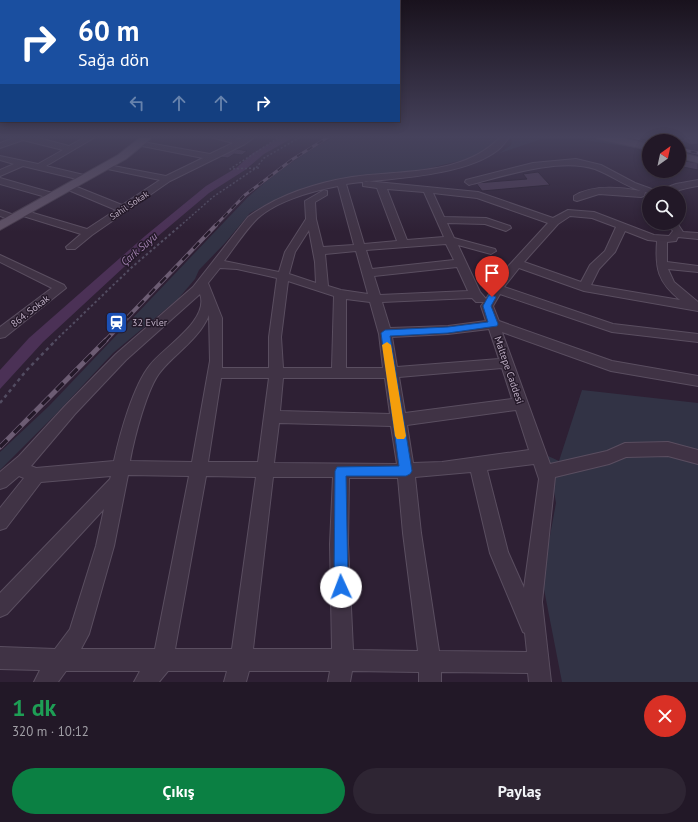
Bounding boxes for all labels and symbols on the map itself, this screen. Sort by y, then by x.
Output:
north arrow [642,134,686,178]
street label: Sahil Sokak [108,188,151,222]
water label: Çark Suyu [118,229,160,269]
pin [475,256,509,297]
street label: 864. Sokak [8,292,52,330]
station icon: 32 Evler [103,309,129,335]
place label: 32 Evler [132,316,168,329]
street label: Maltepe Caddesi [491,335,527,405]
position arrow [320,566,362,608]

